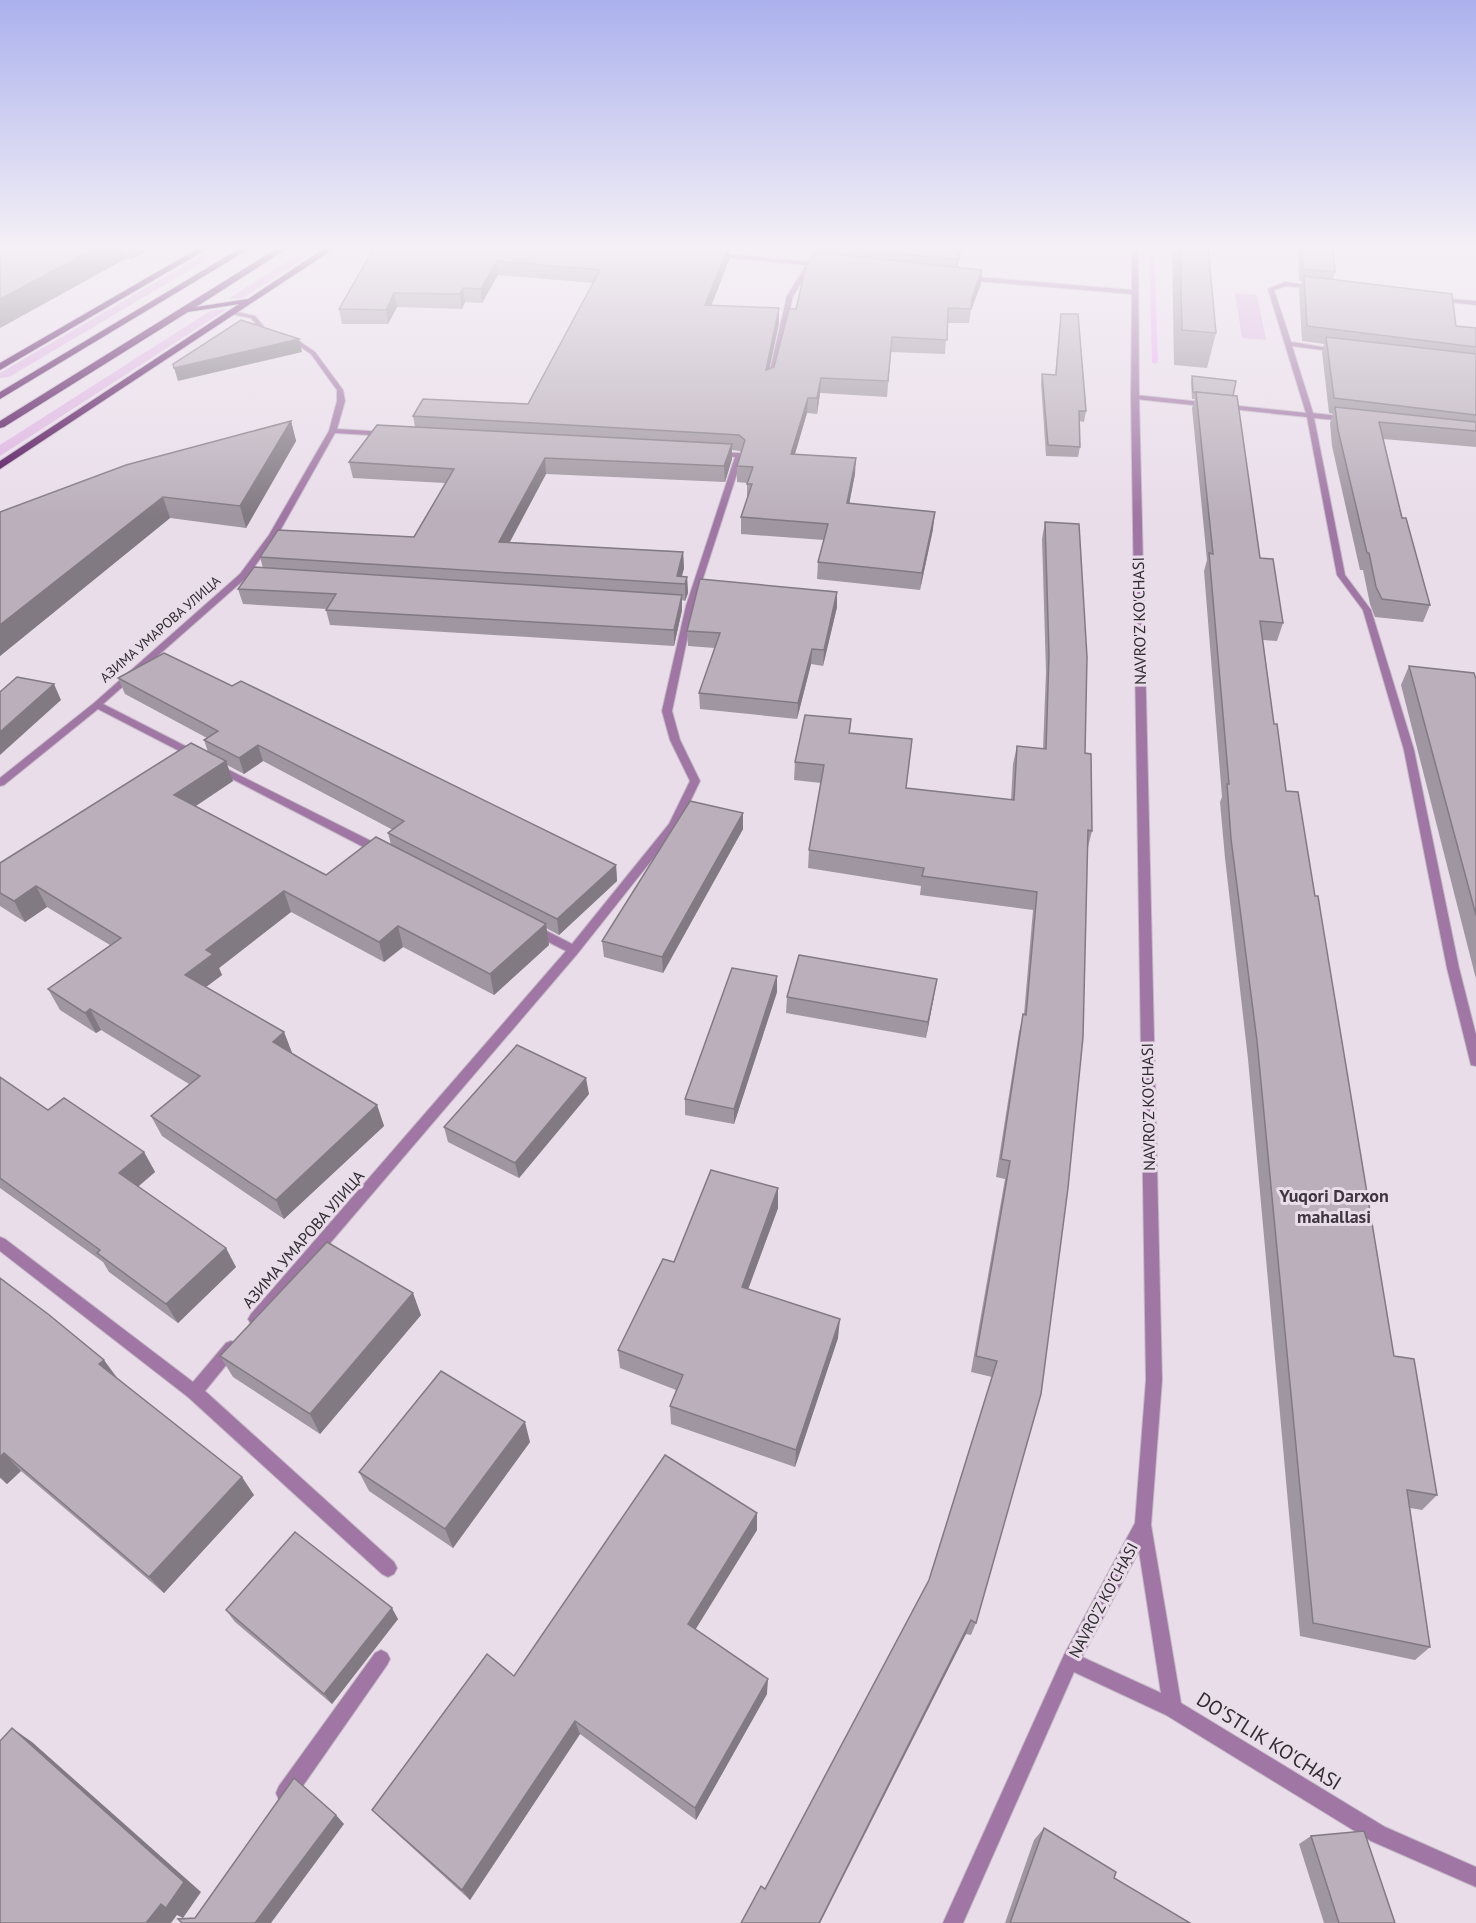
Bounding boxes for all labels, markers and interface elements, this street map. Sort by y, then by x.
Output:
street label: NAVRO'Z KO'CHASI [1128,557,1150,685]
street label: АЗИМА УМАРОВА УЛИЦА [96,571,225,686]
street label: NAVRO'Z KO'CHASI [1137,1043,1159,1171]
street label: АЗИМА УМАРОВА УЛИЦА [238,1166,369,1312]
district label: Yuqori Darxon mahallasi [1278,1184,1389,1228]
street label: NAVRO'Z KO'CHASI [1064,1539,1142,1661]
street label: DO'STLIK KO'CHASI [1192,1686,1346,1796]

